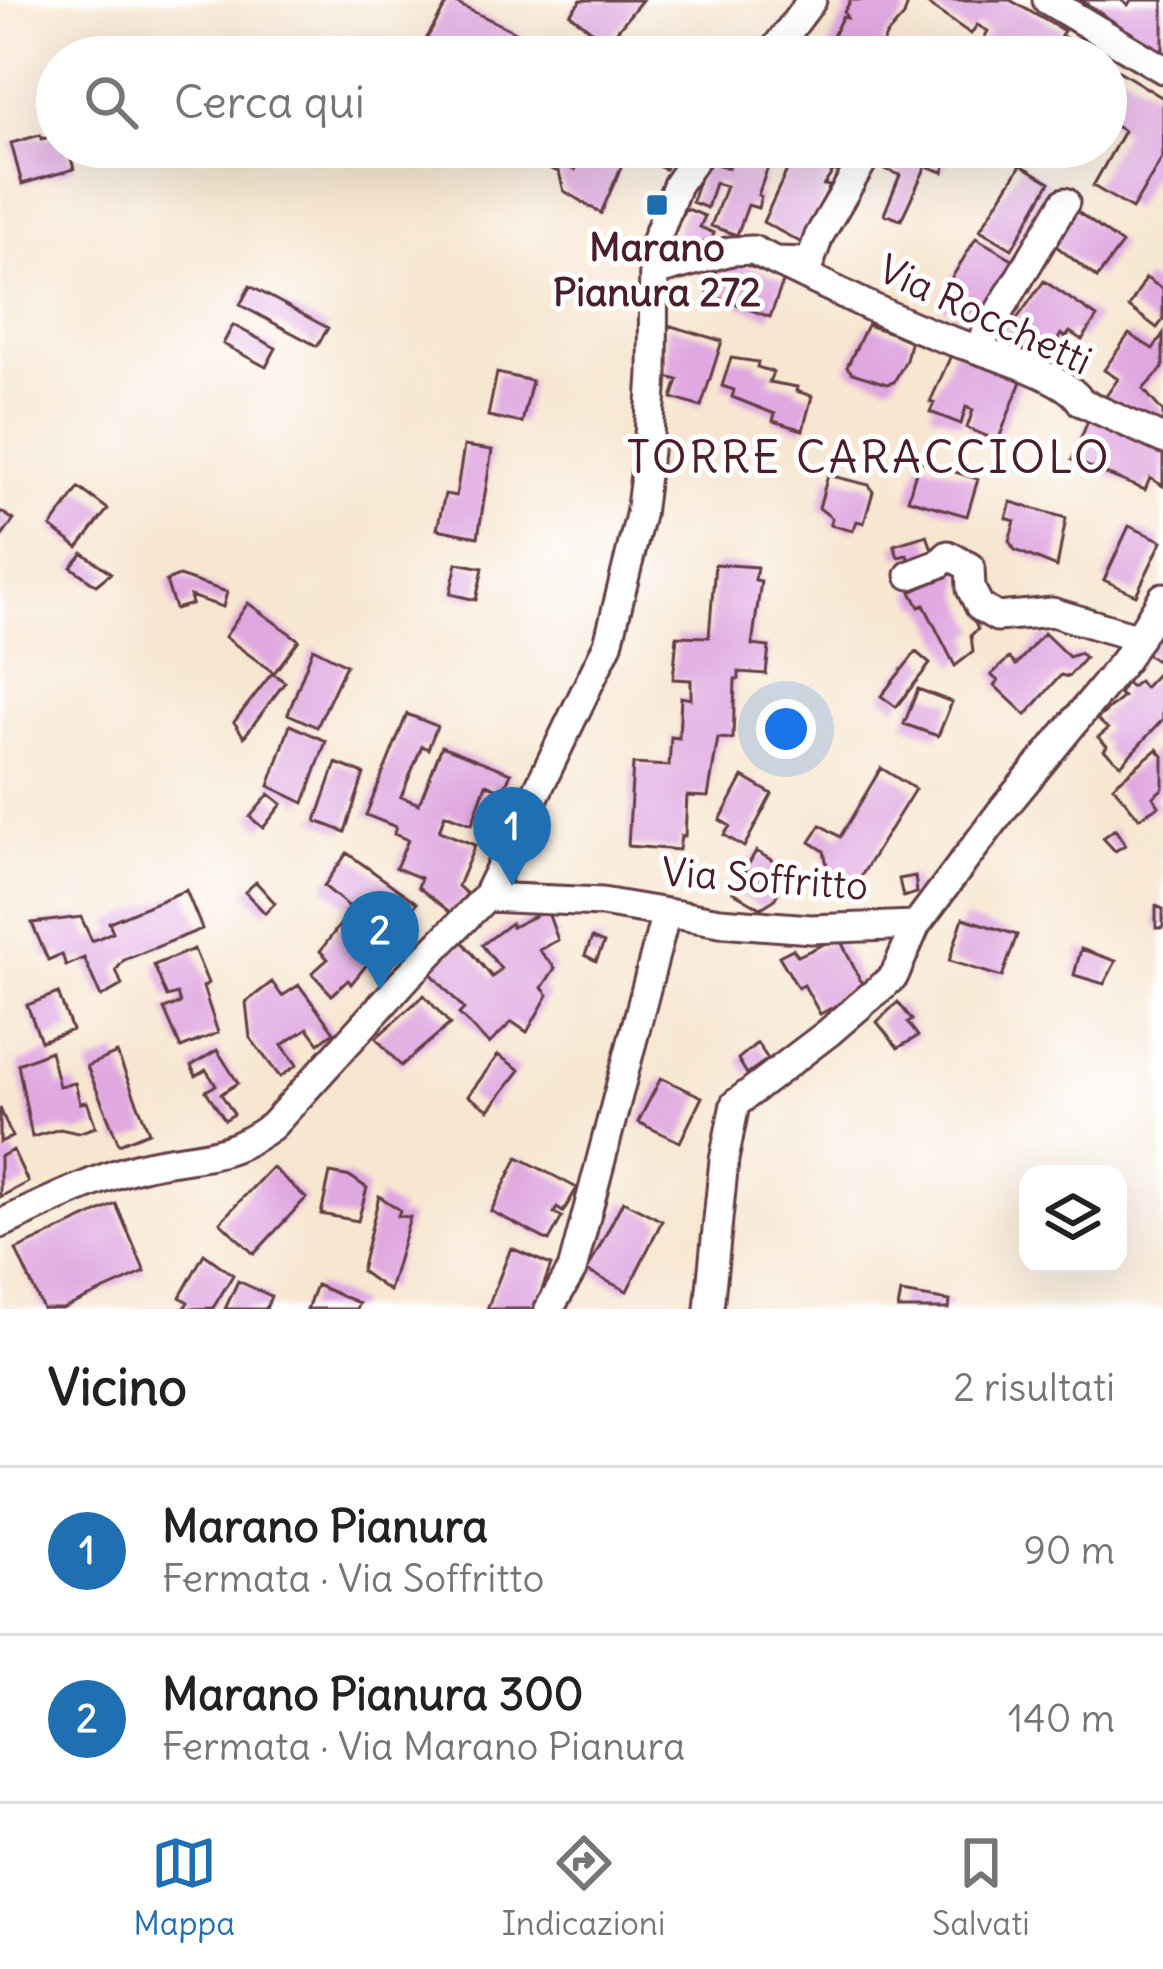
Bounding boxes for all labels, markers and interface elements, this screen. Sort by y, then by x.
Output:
search box [36,36,1127,168]
icon: search [78,69,144,135]
text: Cerca qui [174,74,365,130]
marker: Marano Pianura 272 [644,192,670,218]
place label: Marano Pianura 272 [553,223,761,317]
street label: Via Rocchetti [871,244,1099,386]
district label: TORRE CARACCIOLO [626,429,1112,485]
your location [756,699,816,759]
pin: 1 [473,787,551,886]
street label: Via Soffritto [660,847,870,911]
pin: 2 [341,891,419,990]
map controls [1019,1165,1127,1273]
button: layers [1019,1165,1127,1273]
text: Vicino [48,1355,187,1419]
text: 2 risultati [953,1363,1115,1412]
text: Marano Pianura [162,1498,488,1554]
text: 1 [79,1526,95,1575]
text: 90 m [1023,1526,1115,1575]
text: Fermata · Via Soffritto [162,1554,544,1603]
text: Marano Pianura 300 [162,1666,583,1722]
text: 2 [76,1694,98,1743]
text: 140 m [1008,1694,1115,1743]
text: Fermata · Via Marano Pianura [162,1722,685,1771]
tab: Mappa [133,1830,235,1944]
tab: Indicazioni [502,1830,665,1944]
tab: Salvati [932,1830,1030,1944]

